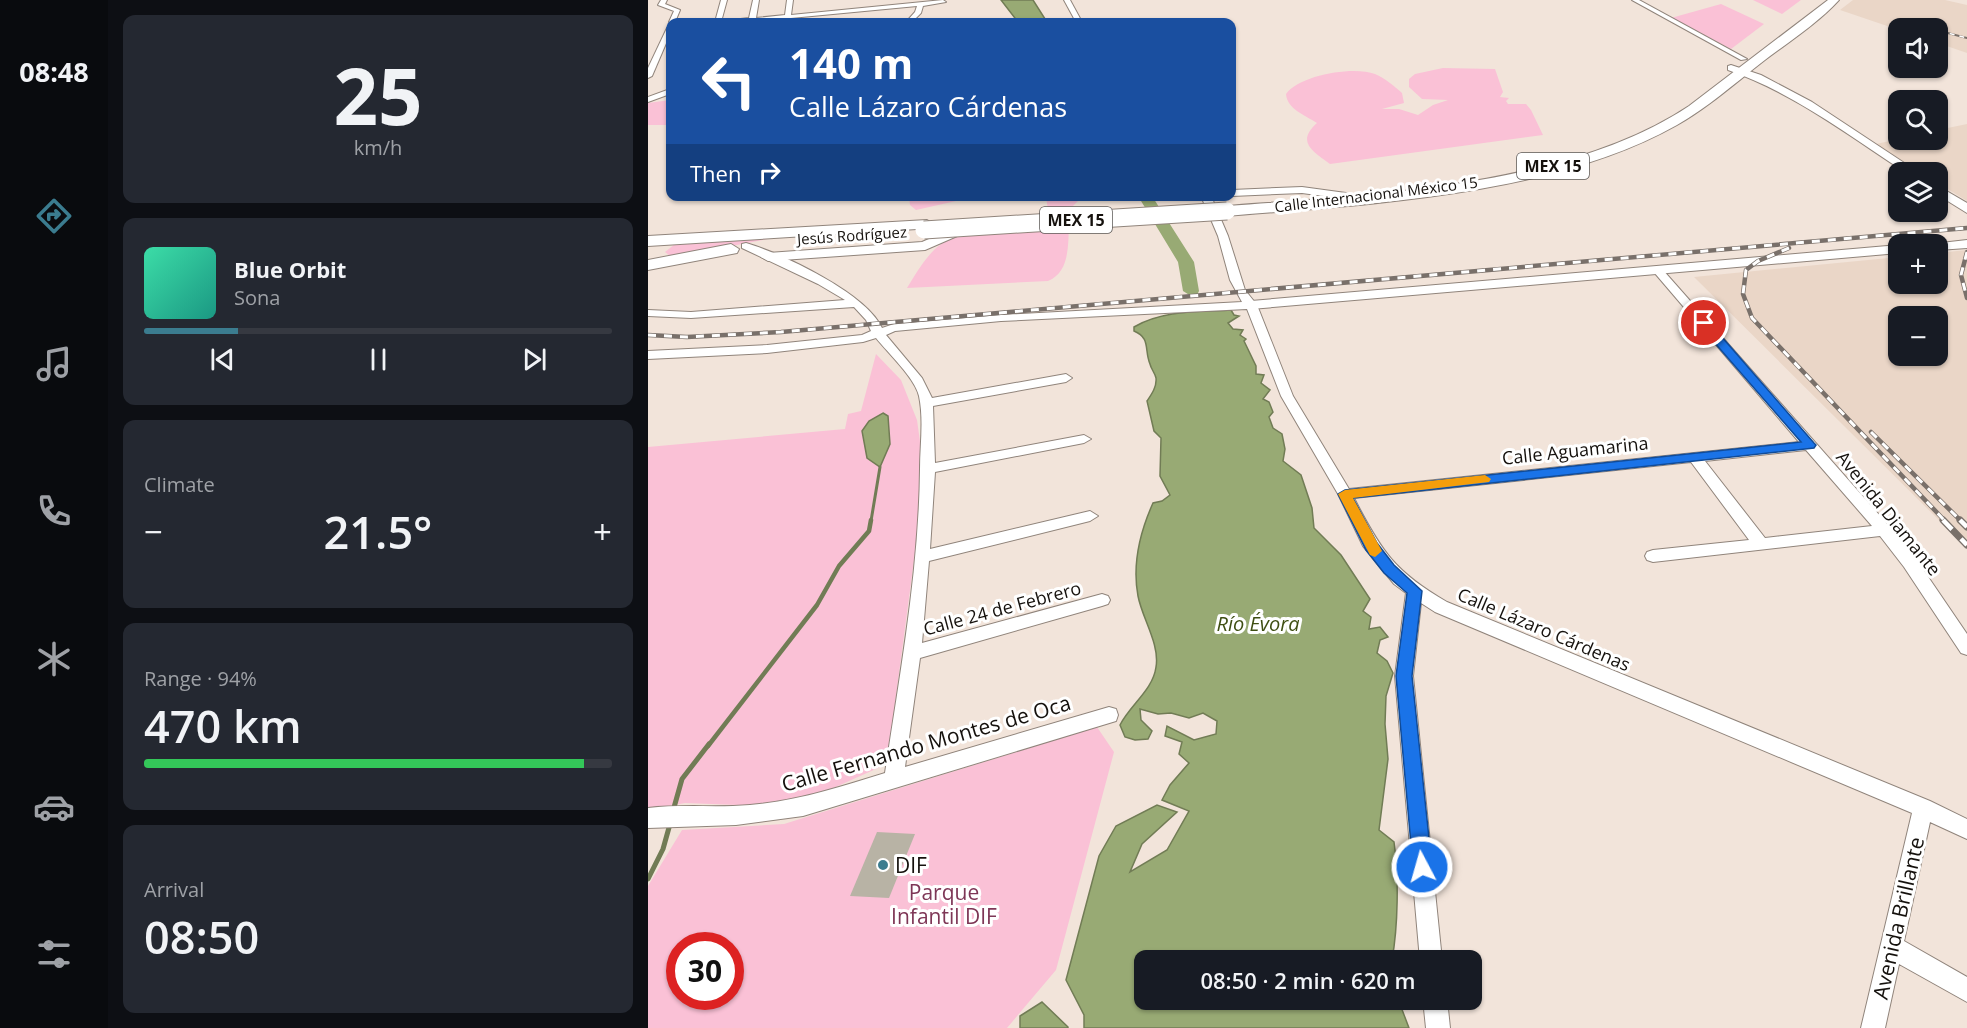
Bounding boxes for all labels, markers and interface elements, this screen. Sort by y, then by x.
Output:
map controls [1888,18,1948,366]
button: sound [1888,18,1948,78]
text: 140 m [789,34,913,91]
text: 25 [333,42,423,148]
icon: left [690,42,768,120]
text: 08:48 [19,53,89,90]
text: Calle Lázaro Cárdenas [789,88,1067,125]
button: search [1888,90,1948,150]
text: km/h [354,134,402,161]
road number: MEX 15 [1517,153,1589,179]
icon: right [753,156,786,189]
text: Then [690,158,741,188]
button: layers [1888,162,1948,222]
street label: Calle Internacional México 15 [1273,172,1479,216]
icon: directions [33,195,75,237]
road number: MEX 15 [1040,207,1112,233]
street label: Jesús Rodríguez [794,221,908,249]
button: + [1888,234,1948,294]
text: Blue Orbit [234,254,346,284]
text: Sona [234,284,280,311]
pin [1678,297,1729,348]
icon: arrive [1687,306,1720,339]
button: − [1888,306,1948,366]
icon: music [33,343,75,385]
icon: previous [206,343,239,376]
icon: pause [362,343,395,376]
icon: next [518,343,551,376]
street label: Calle Aguamarina [1501,430,1649,470]
street label: Avenida Diamante [1831,446,1947,580]
text: Climate [144,471,215,498]
icon: phone [33,490,75,532]
text: 21.5° [324,501,432,562]
text: − [144,509,163,554]
text: + [593,509,612,554]
street label: Calle 24 de Febrero [920,575,1084,641]
street label: Calle Lázaro Cárdenas [1454,582,1634,676]
water label: Río Évora [1217,610,1299,637]
icon: climate [33,638,75,680]
text: Range · 94% [144,665,257,692]
street label: Calle Fernando Montes de Oca [778,688,1074,798]
text: 470 km [144,695,302,756]
icon: car [33,786,75,828]
street label: Avenida Brillante [1866,834,1930,1002]
position arrow [1390,835,1454,899]
place label: DIF [895,851,927,879]
marker: DIF [876,858,890,872]
text: Arrival [144,876,204,903]
park label: Parque Infantil DIF [891,878,997,930]
text: 08:50 [144,906,259,967]
speed limit sign: 30 [666,932,744,1010]
icon: filters [33,933,75,975]
text: 08:50 · 2 min · 620 m [1200,965,1416,995]

